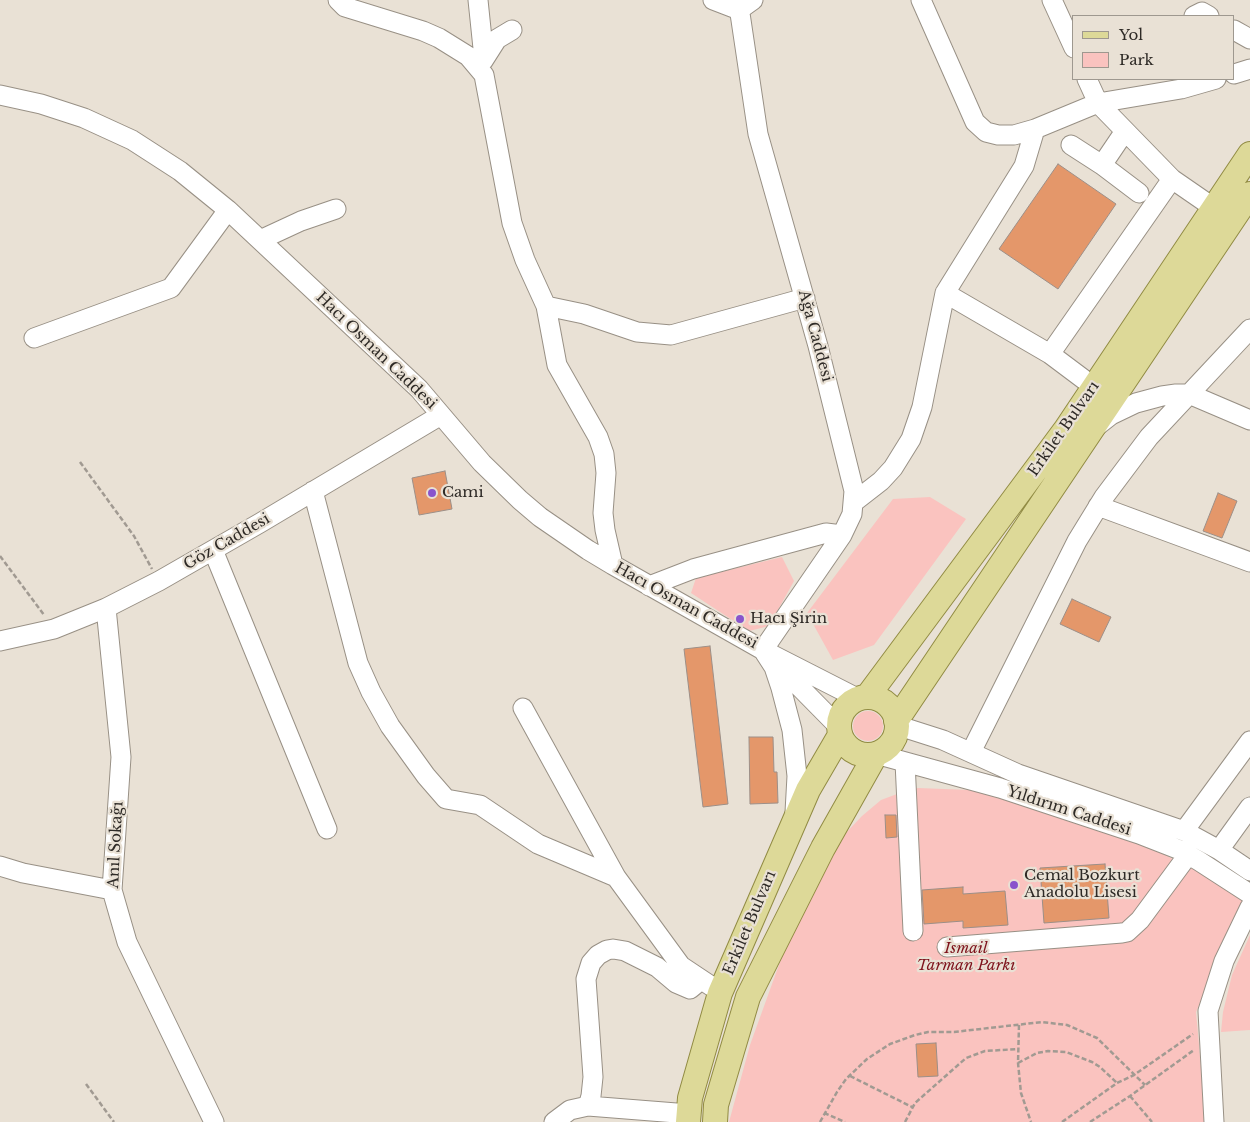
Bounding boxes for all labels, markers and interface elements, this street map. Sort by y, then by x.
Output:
legend [1072,15,1235,80]
text: Yol [1119,25,1143,44]
text: Park [1119,50,1154,69]
street label: Ağa Caddesi [794,288,836,384]
street label: Hacı Osman Caddesi [312,289,440,413]
street label: Erkilet Bulvarı [1025,378,1103,480]
place label: Cami [442,484,484,502]
marker: Cami [426,487,438,499]
street label: Göz Caddesi [181,510,273,574]
street label: Hacı Osman Caddesi [611,559,761,653]
place label: Hacı Şirin [750,610,827,628]
marker: Hacı Şirin [734,613,746,625]
street label: Yıldırım Caddesi [1005,783,1133,839]
street label: Anıl Sokağı [105,801,127,889]
place label: Cemal Bozkurt Anadolu Lisesi [1024,867,1140,902]
street label: Erkilet Bulvarı [720,868,780,978]
marker: Cemal Bozkurt Anadolu Lisesi [1008,879,1020,891]
park label: İsmail Tarman Parkı [917,940,1015,975]

